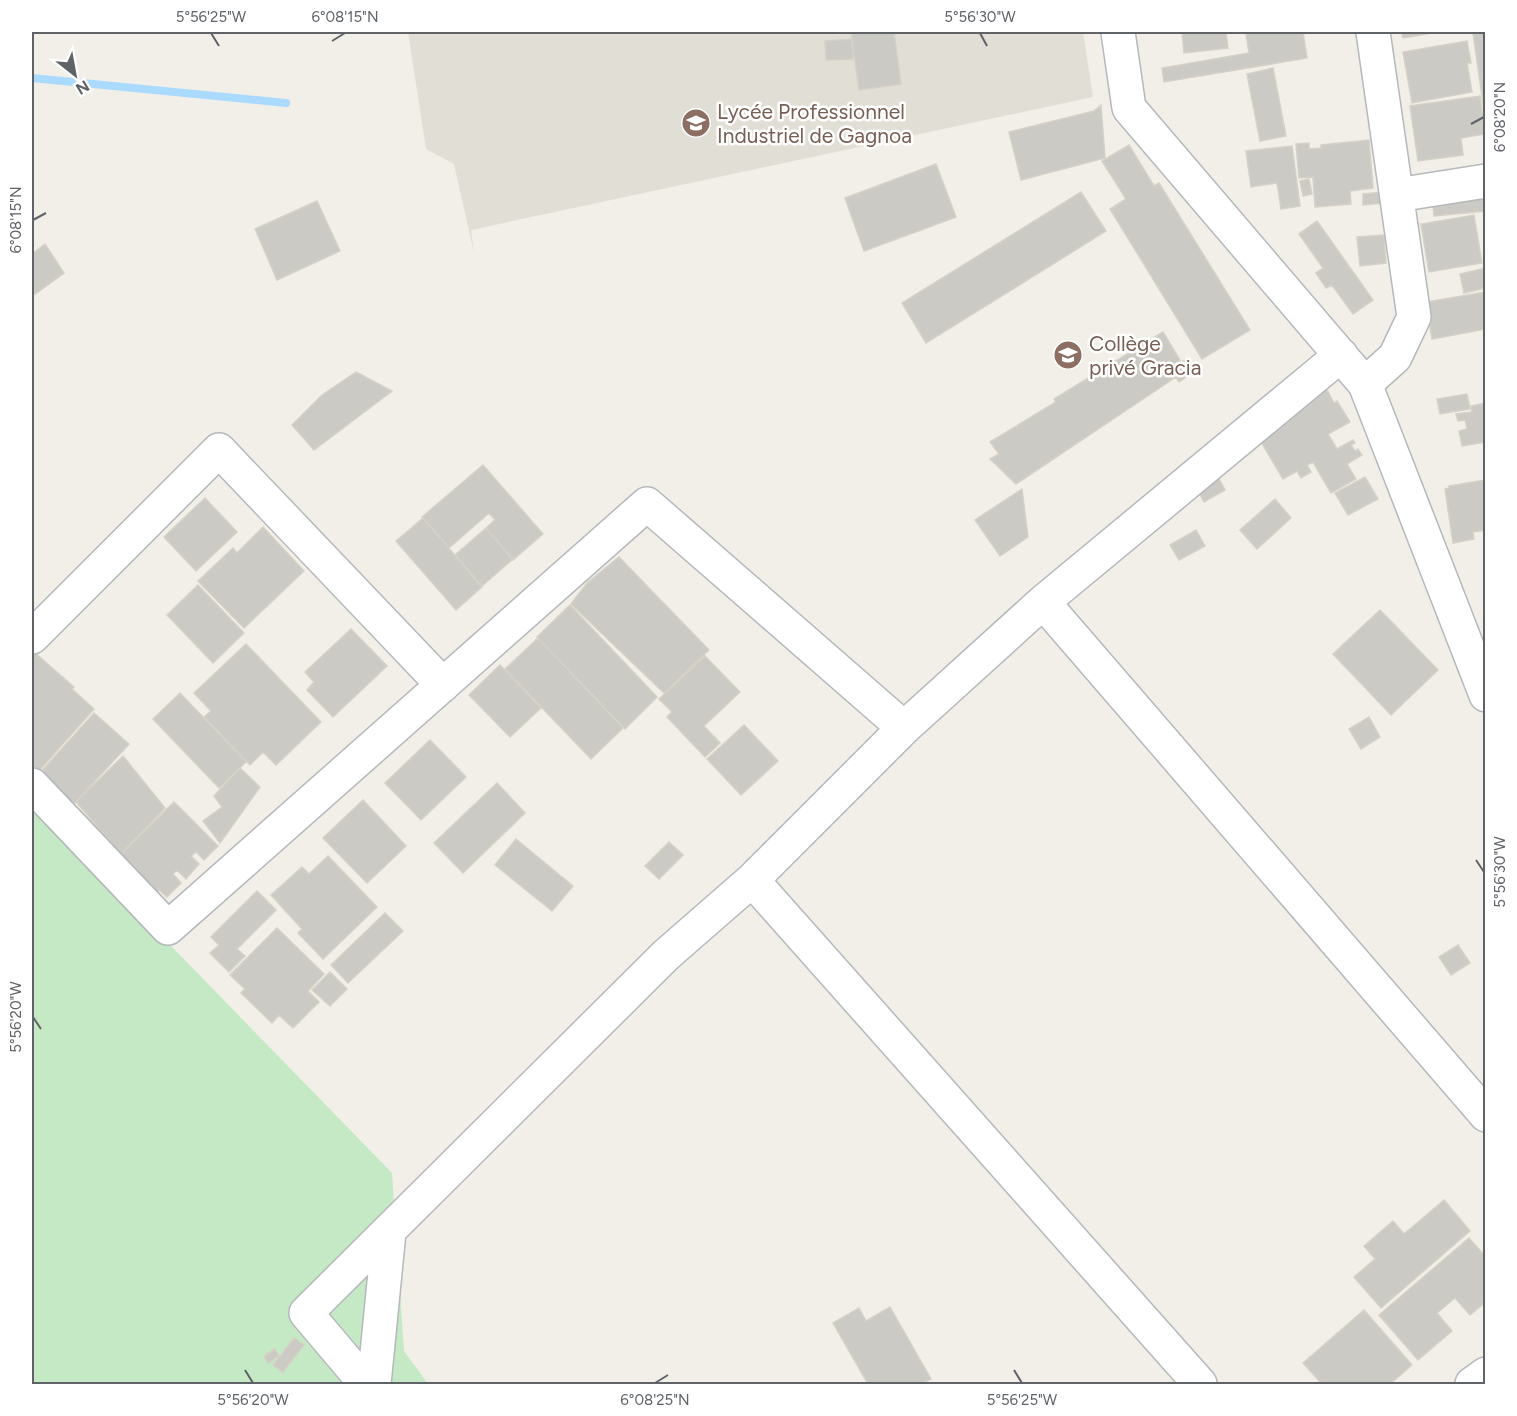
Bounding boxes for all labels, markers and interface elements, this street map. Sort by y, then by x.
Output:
text: 5°56'25"W [176,8,247,26]
text: 6°08'15"N [311,8,379,26]
text: 5°56'30"W [944,8,1016,26]
north arrow [45,45,105,105]
text: N [72,76,93,99]
text: 6°08'20"N [1491,82,1509,152]
place label: Lycée Professionnel Industriel de Gagnoa [717,99,912,148]
school or university icon: Lycée Professionnel Industriel de Gagnoa [680,107,712,139]
text: 6°08'15"N [7,186,25,254]
place label: Collège privé Gracia [1089,331,1201,380]
school or university icon: Collège privé Gracia [1052,339,1084,371]
text: 5°56'30"W [1491,836,1509,908]
text: 5°56'20"W [7,981,25,1053]
text: 5°56'20"W [217,1391,289,1409]
text: 6°08'25"N [620,1391,690,1409]
text: 5°56'25"W [987,1391,1058,1409]

